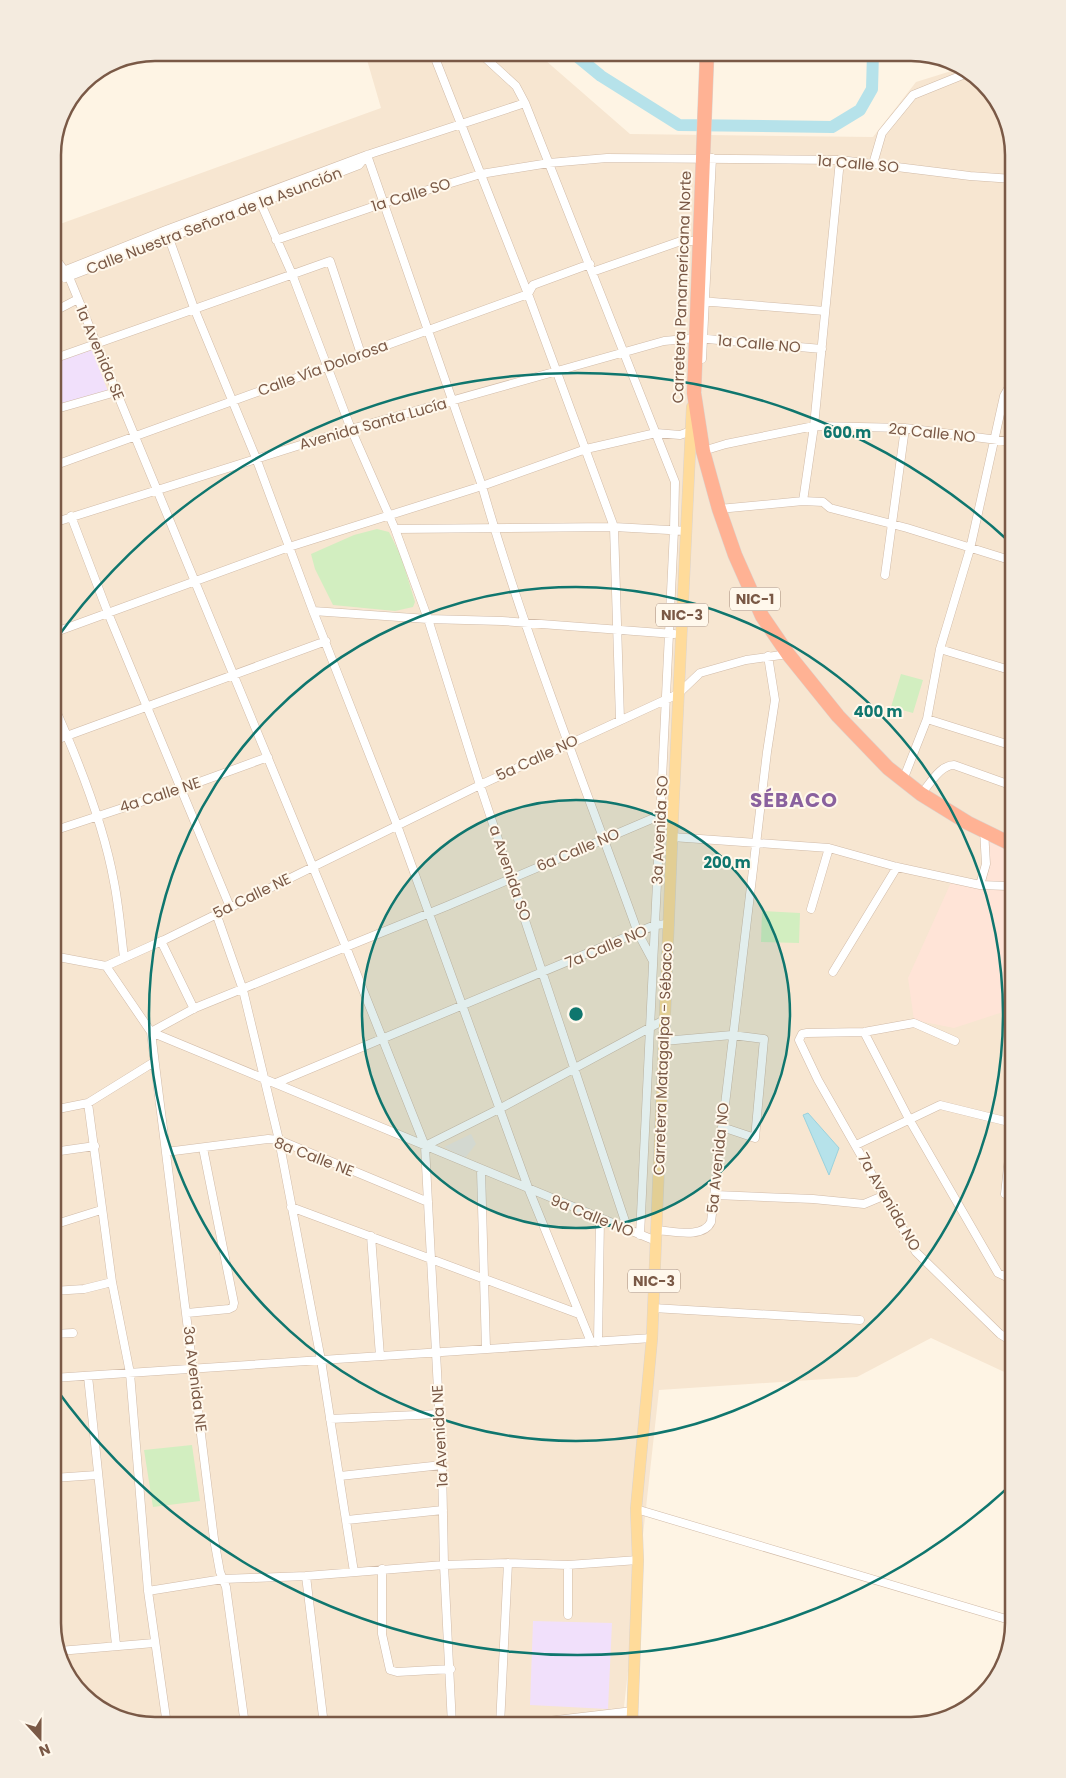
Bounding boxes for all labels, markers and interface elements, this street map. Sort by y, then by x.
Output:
street label: 1a Calle SO [816,149,900,178]
street label: Calle Nuestra Señora de la Asunción [83,162,345,279]
street label: Carretera Panamericana Norte [667,170,696,404]
street label: 1a Calle SO [369,172,453,217]
street label: 1a Avenida SE [71,302,130,403]
street label: 1a Calle NO [716,329,802,358]
street label: Calle Vía Dolorosa [255,334,391,401]
street label: Avenida Santa Lucía [297,392,449,455]
street label: 2a Calle NO [887,417,977,448]
text: 600 m [823,422,871,443]
road number: NIC-1 [730,588,780,610]
road number: NIC-3 [656,604,708,626]
text: 400 m [854,701,903,722]
street label: 5a Calle NO [492,729,581,786]
street label: 4a Calle NE [117,772,203,818]
street label: 3a Avenida SO [646,775,673,885]
district label: SÉBACO [750,786,838,814]
street label: a Avenida SO [484,822,537,924]
street label: 6a Calle NO [533,823,623,876]
text: 200 m [703,852,751,873]
street label: 5a Calle NE [209,868,294,923]
street label: 7a Calle NO [562,920,650,973]
street label: Carretera Matagalpa - Sébaco [648,942,677,1176]
centre of rings [567,1005,585,1023]
street label: 5a Avenida NO [701,1101,734,1214]
street label: 8a Calle NE [271,1132,357,1181]
street label: 7a Avenida NO [853,1149,926,1255]
street label: 9a Calle NO [547,1189,637,1242]
road number: NIC-3 [628,1270,680,1292]
street label: 3a Avenida NE [179,1325,212,1433]
street label: 1a Avenida NE [426,1384,453,1488]
north arrow [15,1713,65,1763]
text: N [36,1739,53,1761]

